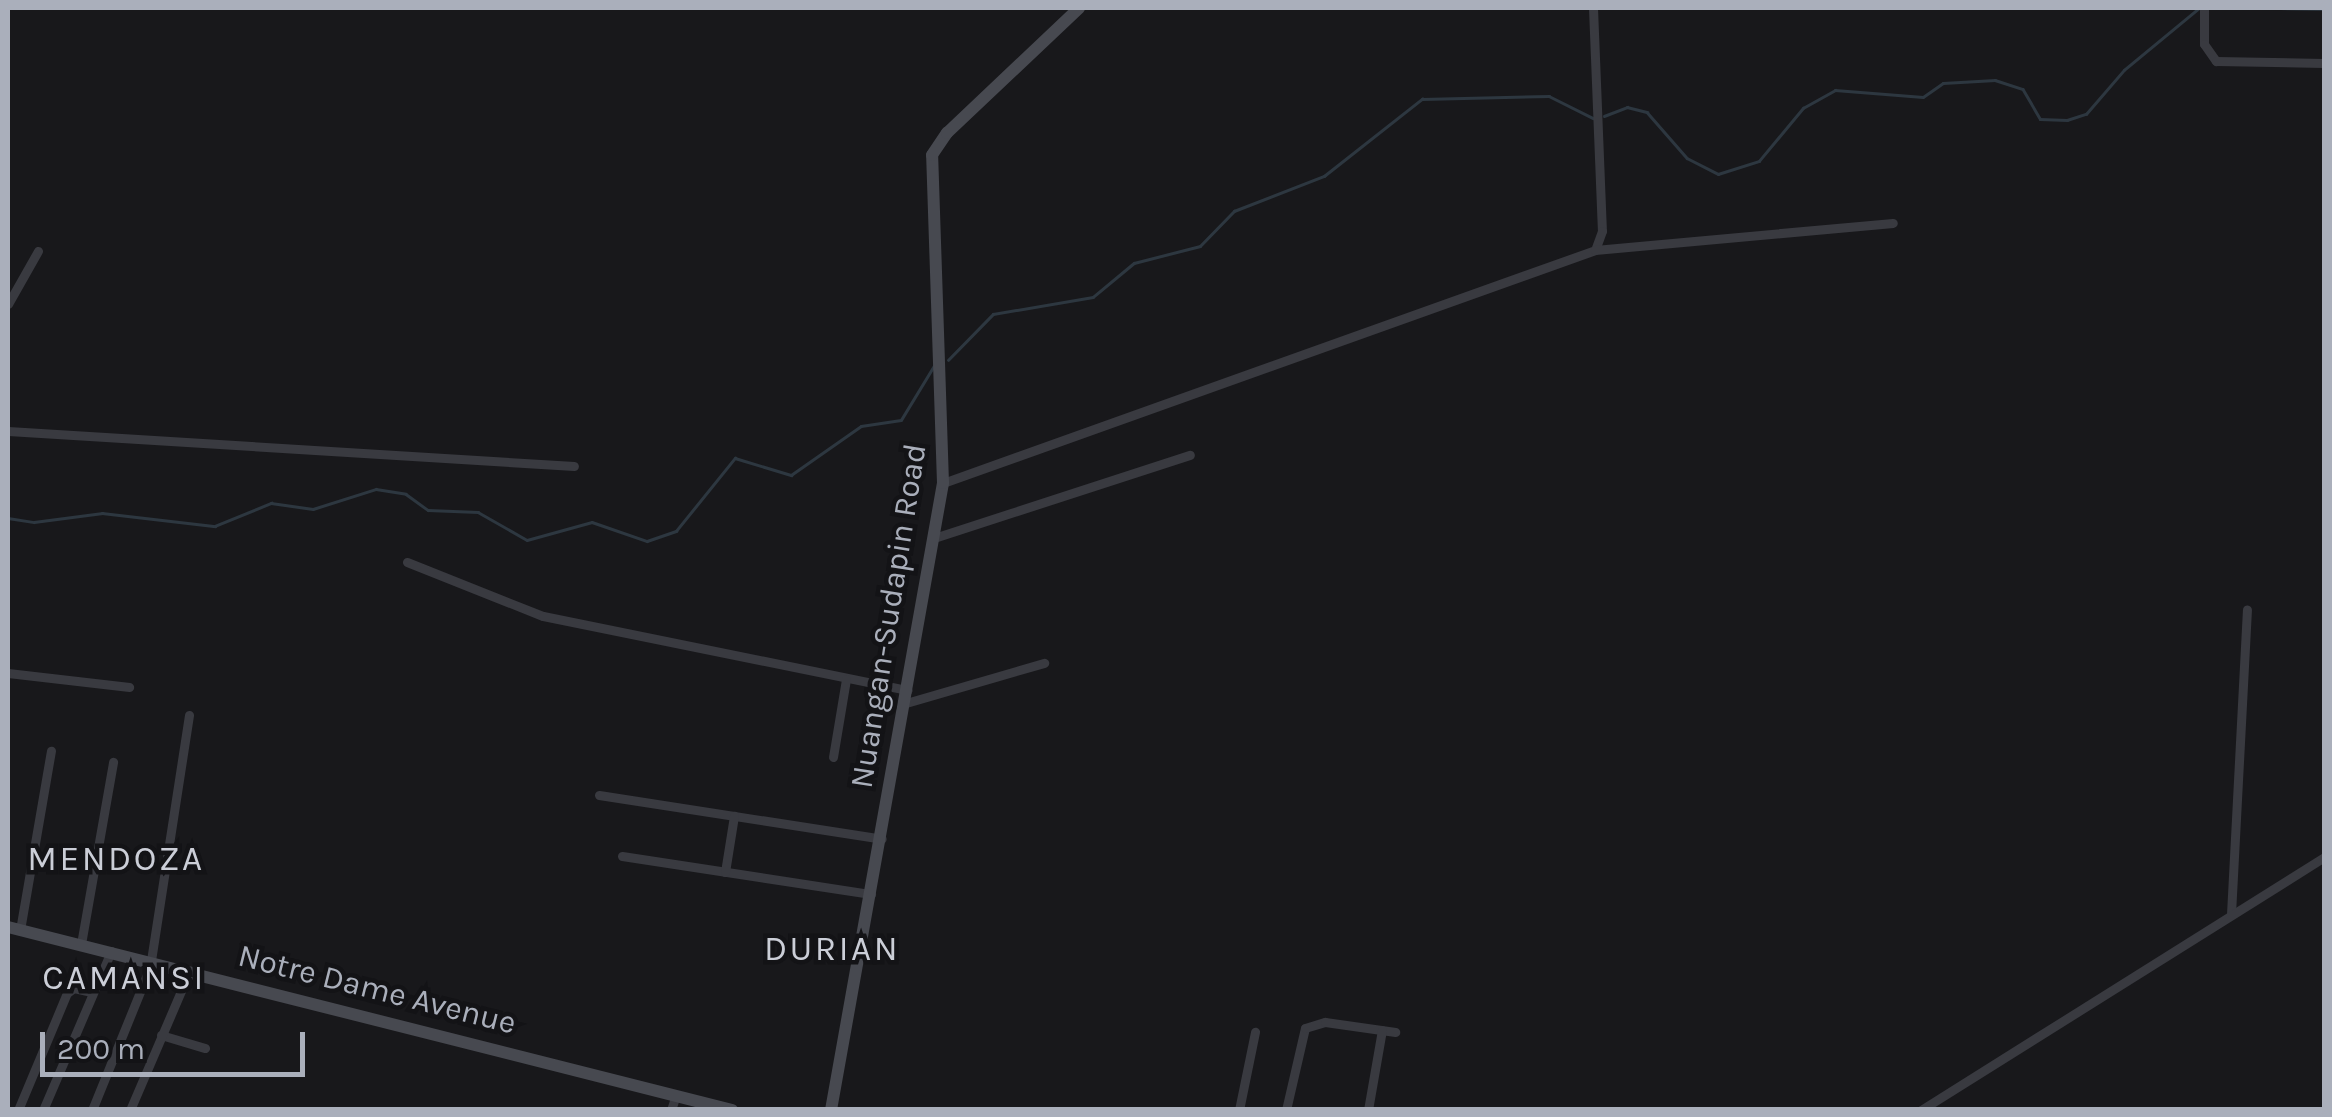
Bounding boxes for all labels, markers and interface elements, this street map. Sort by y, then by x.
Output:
street label: Nuangan-Sudapin Road [843,441,935,791]
district label: MENDOZA [27,838,205,880]
district label: DURIAN [764,928,900,970]
street label: Notre Dame Avenue [234,937,520,1043]
district label: CAMANSI [42,957,206,999]
scale bar [45,1012,310,1074]
text: 200 m [57,1031,145,1067]

